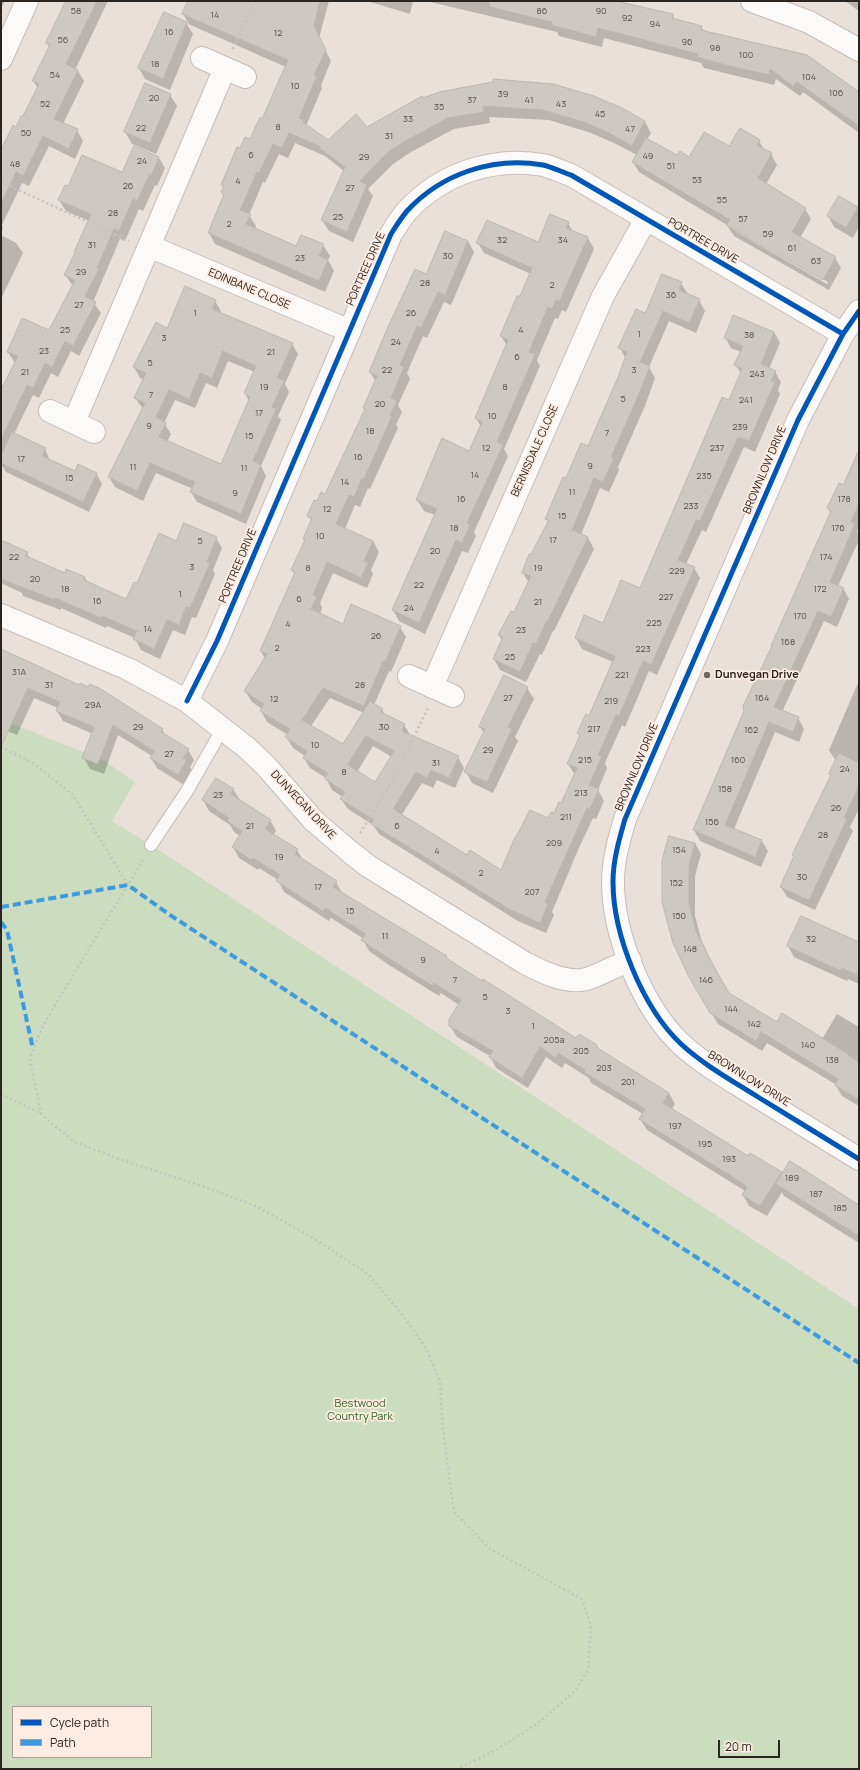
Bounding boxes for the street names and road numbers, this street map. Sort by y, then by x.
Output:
street label: PORTREE DRIVE [665,215,741,267]
street label: PORTREE DRIVE [344,230,388,308]
street label: EDINBANE CLOSE [206,266,292,312]
street label: BERNISDALE CLOSE [509,403,561,499]
street label: BROWNLOW DRIVE [740,424,790,516]
street label: PORTREE DRIVE [216,527,260,605]
street label: BROWNLOW DRIVE [612,721,662,813]
street label: DUNVEGAN DRIVE [268,768,338,842]
street label: BROWNLOW DRIVE [705,1048,793,1110]

